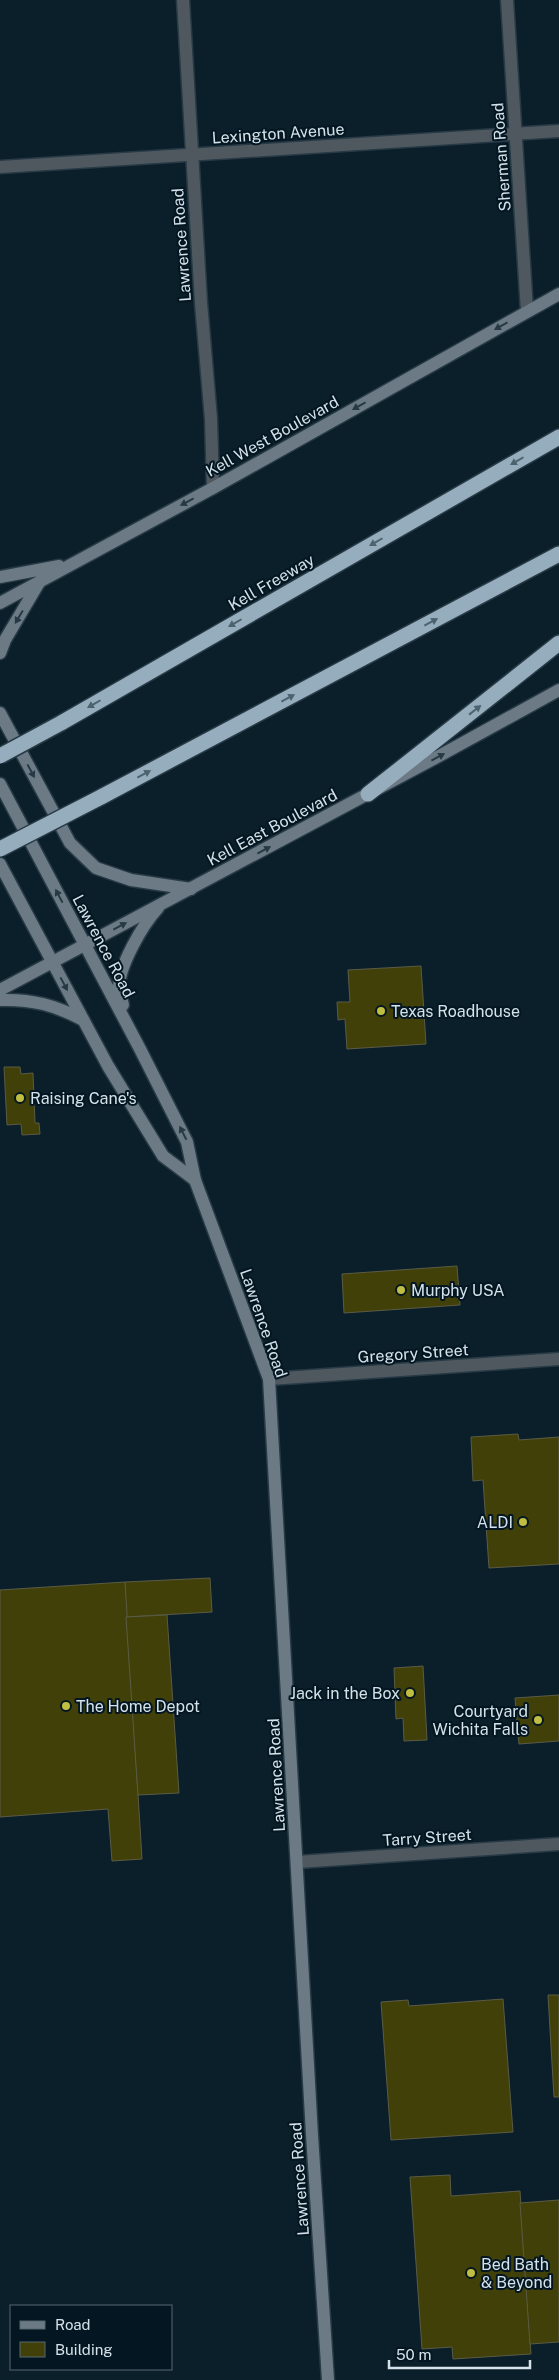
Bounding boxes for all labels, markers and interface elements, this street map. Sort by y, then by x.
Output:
street label: Sherman Road [488,102,515,212]
street label: Lexington Avenue [211,119,345,148]
street label: Lawrence Road [168,188,195,302]
one-way arrow [494,322,508,330]
street label: Kell West Boulevard [202,392,342,481]
one-way arrow [352,402,367,410]
one-way arrow [509,457,524,465]
one-way arrow [180,498,194,506]
one-way arrow [368,538,383,546]
street label: Kell Freeway [225,550,318,615]
one-way arrow [14,610,23,623]
one-way arrow [424,618,438,626]
one-way arrow [228,619,242,628]
one-way arrow [280,694,295,702]
one-way arrow [88,700,101,709]
one-way arrow [468,704,481,715]
one-way arrow [431,753,445,761]
one-way arrow [27,764,35,778]
one-way arrow [137,770,151,778]
street label: Kell East Boulevard [204,785,340,870]
one-way arrow [256,846,271,854]
one-way arrow [55,889,63,903]
street label: Lawrence Road [68,892,139,1001]
one-way arrow [113,922,127,930]
one-way arrow [60,977,68,991]
place label: Texas Roadhouse [391,1002,520,1021]
marker: Texas Roadhouse [375,1005,387,1017]
place label: Raising Cane's [30,1089,137,1108]
marker: Raising Cane's [14,1092,26,1104]
one-way arrow [179,1126,187,1140]
street label: Lawrence Road [236,1266,291,1380]
place label: Murphy USA [411,1281,505,1300]
marker: Murphy USA [395,1284,407,1296]
street label: Gregory Street [357,1340,469,1367]
place label: ALDI [477,1513,513,1532]
marker: ALDI [517,1516,529,1528]
place label: Jack in the Box [290,1684,400,1703]
marker: Jack in the Box [404,1687,416,1699]
place label: The Home Depot [76,1697,200,1716]
marker: The Home Depot [60,1700,72,1712]
place label: Courtyard Wichita Falls [433,1702,528,1739]
marker: Courtyard Wichita Falls [532,1714,544,1726]
street label: Lawrence Road [264,1718,289,1832]
street label: Tarry Street [382,1825,472,1850]
street label: Lawrence Road [286,2122,313,2236]
place label: Bed Bath & Beyond [481,2255,552,2292]
marker: Bed Bath & Beyond [465,2267,477,2279]
legend [10,2305,172,2370]
text: Road [55,2316,91,2333]
scale bar [389,2338,530,2370]
text: Building [55,2341,113,2358]
text: 50 m [396,2346,431,2363]

